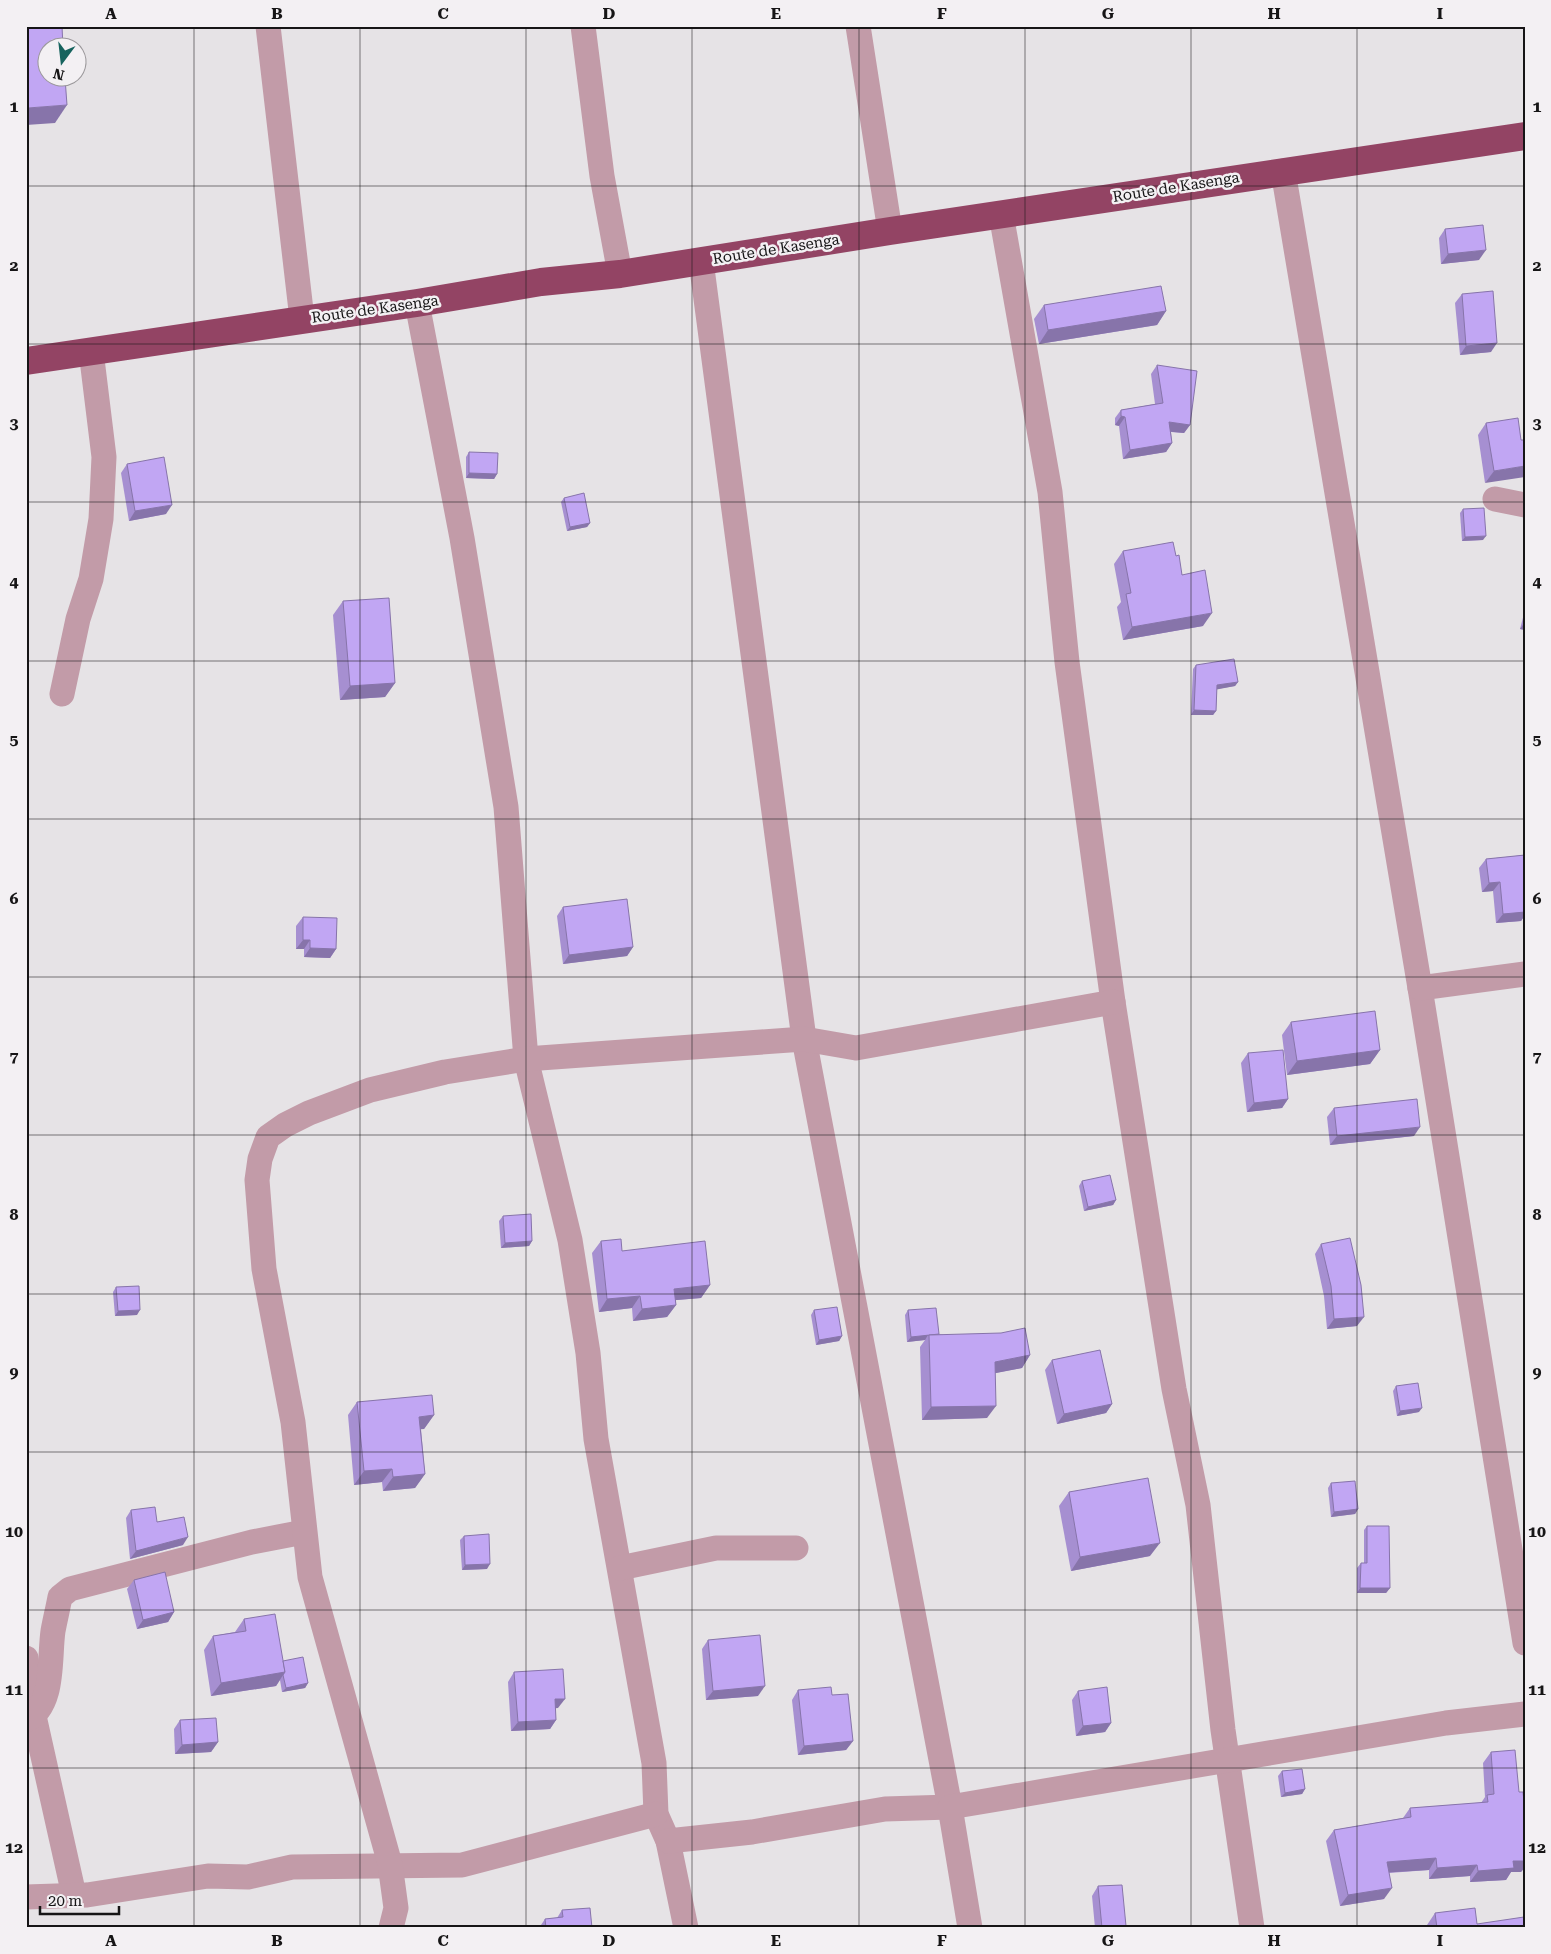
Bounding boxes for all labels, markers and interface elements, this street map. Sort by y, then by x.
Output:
text: A [105,4,117,23]
text: B [271,4,283,23]
text: C [437,4,449,23]
text: D [603,4,616,23]
text: E [771,4,781,23]
text: F [937,4,947,23]
text: G [1102,4,1115,23]
text: H [1267,4,1281,23]
text: I [1437,4,1443,23]
north arrow [38,38,88,88]
text: N [51,65,66,84]
text: 1 [10,97,19,116]
text: 1 [1533,97,1542,116]
street label: Route de Kasenga [1111,168,1241,206]
street label: Route de Kasenga [711,230,841,268]
text: 2 [10,256,19,275]
text: 2 [1533,256,1542,275]
street label: Route de Kasenga [310,291,440,327]
text: 3 [10,414,19,433]
text: 3 [1533,414,1542,433]
text: 4 [10,572,19,591]
text: 4 [1533,572,1542,591]
text: 5 [10,730,19,749]
text: 5 [1533,730,1542,749]
text: 6 [10,889,19,908]
text: 6 [1533,889,1542,908]
text: 7 [10,1047,19,1066]
text: 7 [1533,1047,1542,1066]
text: 8 [10,1205,19,1224]
text: 8 [1533,1205,1542,1224]
text: 9 [10,1363,19,1382]
text: 9 [1533,1363,1542,1382]
text: 10 [5,1522,23,1541]
text: 10 [1528,1522,1546,1541]
text: 11 [5,1680,23,1699]
text: 11 [1528,1680,1546,1699]
text: 12 [5,1838,23,1857]
text: 12 [1528,1838,1546,1857]
scale bar [40,1884,119,1916]
text: 20 m [48,1892,83,1910]
text: A [105,1931,117,1950]
text: B [271,1931,283,1950]
text: C [437,1931,449,1950]
text: D [603,1931,616,1950]
text: E [771,1931,781,1950]
text: F [937,1931,947,1950]
text: G [1102,1931,1115,1950]
text: H [1267,1931,1281,1950]
text: I [1437,1931,1443,1950]

